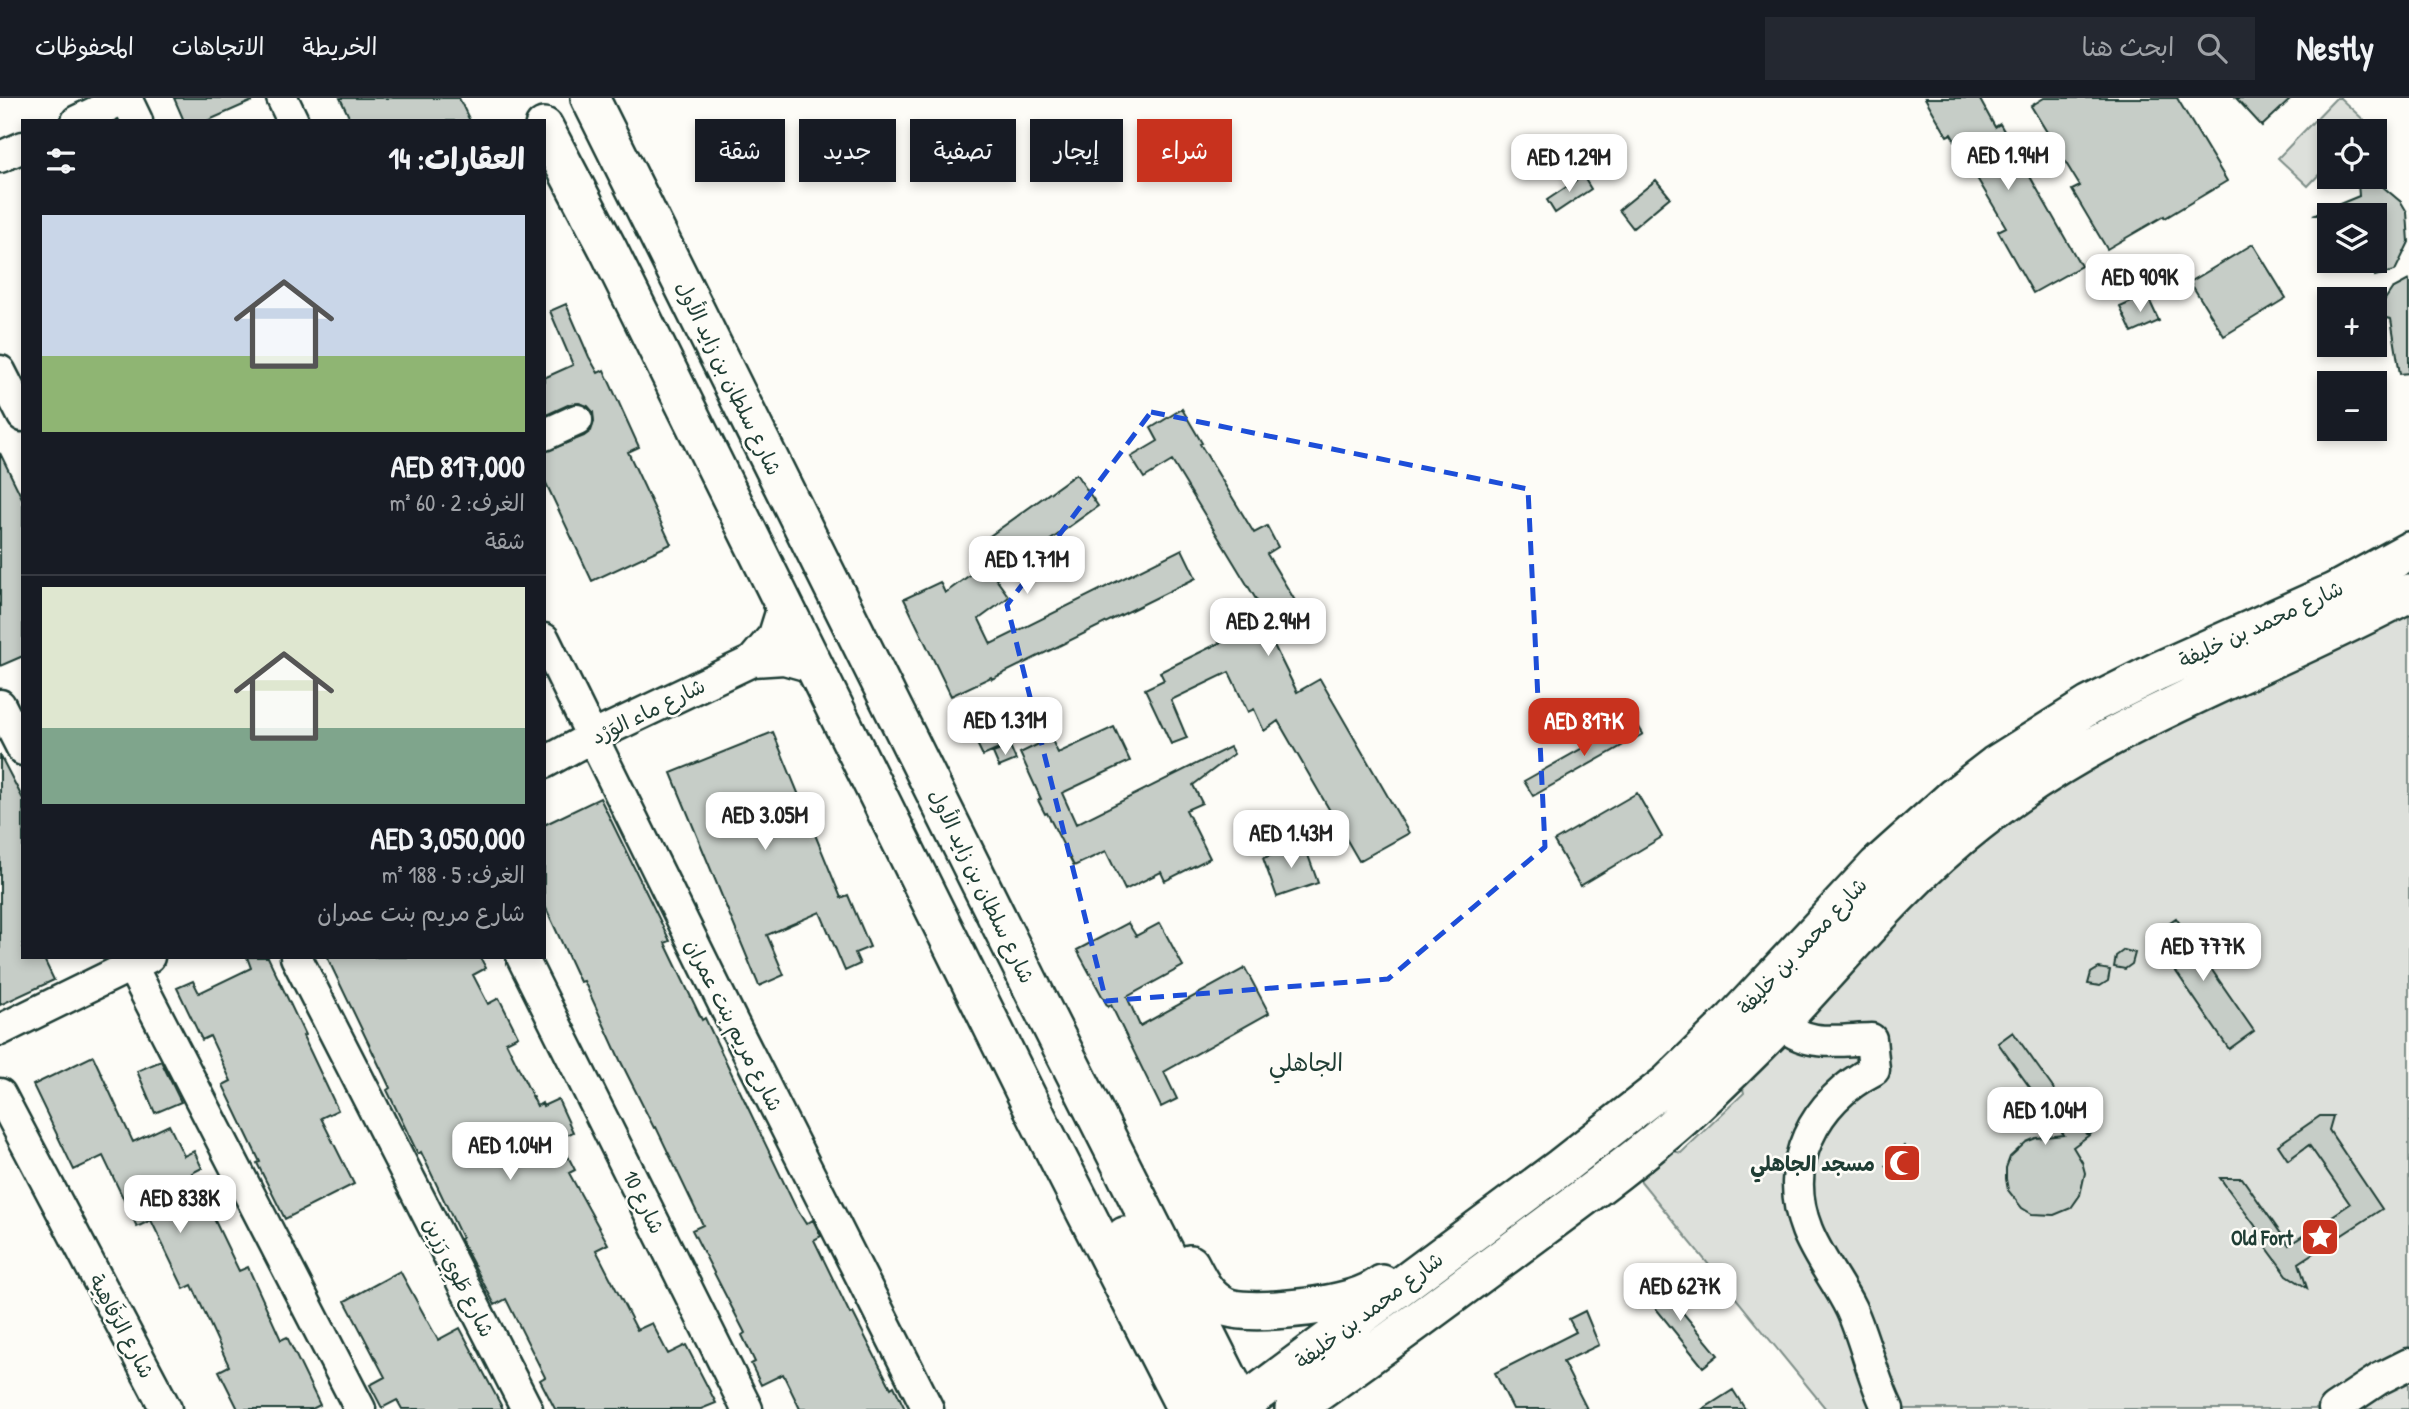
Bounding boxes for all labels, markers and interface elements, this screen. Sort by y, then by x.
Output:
search box [1765,17,2255,80]
text: Nestly [2297,26,2374,70]
text: ابحث هنا [2082,29,2175,64]
icon: search [2193,29,2231,67]
text: المحفوظات [35,30,134,62]
text: الاتجاهات [172,30,265,62]
text: الخريطة [303,30,377,62]
chip: شقة [695,119,785,182]
chip: جديد [799,119,896,182]
chip: تصفية [910,119,1016,182]
chip: إيجار [1030,119,1123,182]
chip: شراء [1137,119,1232,182]
map controls [2317,119,2387,441]
button: locate [2317,119,2387,189]
pin: AED 1.94M [1928,132,2088,192]
pin: AED 1.29M [1489,134,1649,194]
text: العقارات: 14 [388,138,525,178]
text: AED 1.94M [1967,139,2049,170]
text: AED 1.29M [1527,141,1611,172]
icon: filters [42,142,80,180]
button: layers [2317,203,2387,273]
pin: AED 909K [2068,254,2212,314]
icon: home [221,261,347,387]
text: AED 909K [2102,261,2178,292]
street label: شارع سلطان بن زايد الأول [668,276,789,481]
button: + [2317,287,2387,357]
button: − [2317,371,2387,441]
text: AED 817,000 [391,446,525,486]
text: الغرف: 2 · 60 m² [390,487,525,518]
text: شقة [485,525,525,556]
pin: AED 1.71M [947,536,1107,596]
text: AED 1.71M [985,543,1069,574]
street label: شارع محمد بن خليفة [2174,573,2348,676]
pin: AED 2.94M [1188,598,1348,658]
text: AED 2.94M [1226,605,1310,636]
icon: home [221,633,347,759]
street label: شارع ماء الوَرْد [586,671,710,752]
pin: AED 1.31M [925,698,1085,757]
pin: AED 817K [1512,698,1656,758]
text: AED 1.31M [963,704,1047,735]
text: AED 817K [1544,705,1624,736]
street label: شارع سلطان بن زايد الأول [921,784,1042,989]
pin: AED 3.05M [685,792,845,852]
text: AED 3.05M [722,799,808,830]
pin: AED 1.43M [1211,810,1371,870]
text: AED 1.43M [1249,817,1333,848]
text: AED 3,050,000 [371,818,525,858]
text: الغرف: 5 · 188 m² [382,859,525,890]
street label: شارع محمد بن خليفة [1731,871,1874,1022]
text: شارع مريم بنت عمران [317,897,525,928]
pin: AED 777K [2131,924,2275,983]
text: AED 777K [2161,930,2245,961]
street label: شارع مريم بنت عمران [676,934,790,1117]
district label: الجاهلي [1269,1046,1343,1084]
pin: AED 1.04M [1965,1088,2125,1147]
text: AED 1.04M [2003,1094,2087,1125]
pin: AED 1.04M [430,1122,590,1182]
text: AED 1.04M [468,1129,552,1160]
mosque icon: مسجد الجاهلي [1881,1142,1923,1184]
place label: مسجد الجاهلي [1750,1149,1875,1183]
street label: شارع 10 [615,1165,672,1239]
pin: AED 838K [108,1176,252,1235]
text: AED 838K [140,1182,220,1213]
street label: شارع طَوِي رَزِين [413,1212,502,1344]
place icon: Old Fort [2299,1216,2341,1258]
place label: Old Fort [2231,1223,2294,1252]
street label: شارع محمد بن خليفة [1289,1245,1450,1376]
pin: AED 627K [1608,1264,1752,1323]
street label: شارع الرَفَاهِية [81,1269,162,1384]
text: AED 627K [1640,1270,1720,1301]

